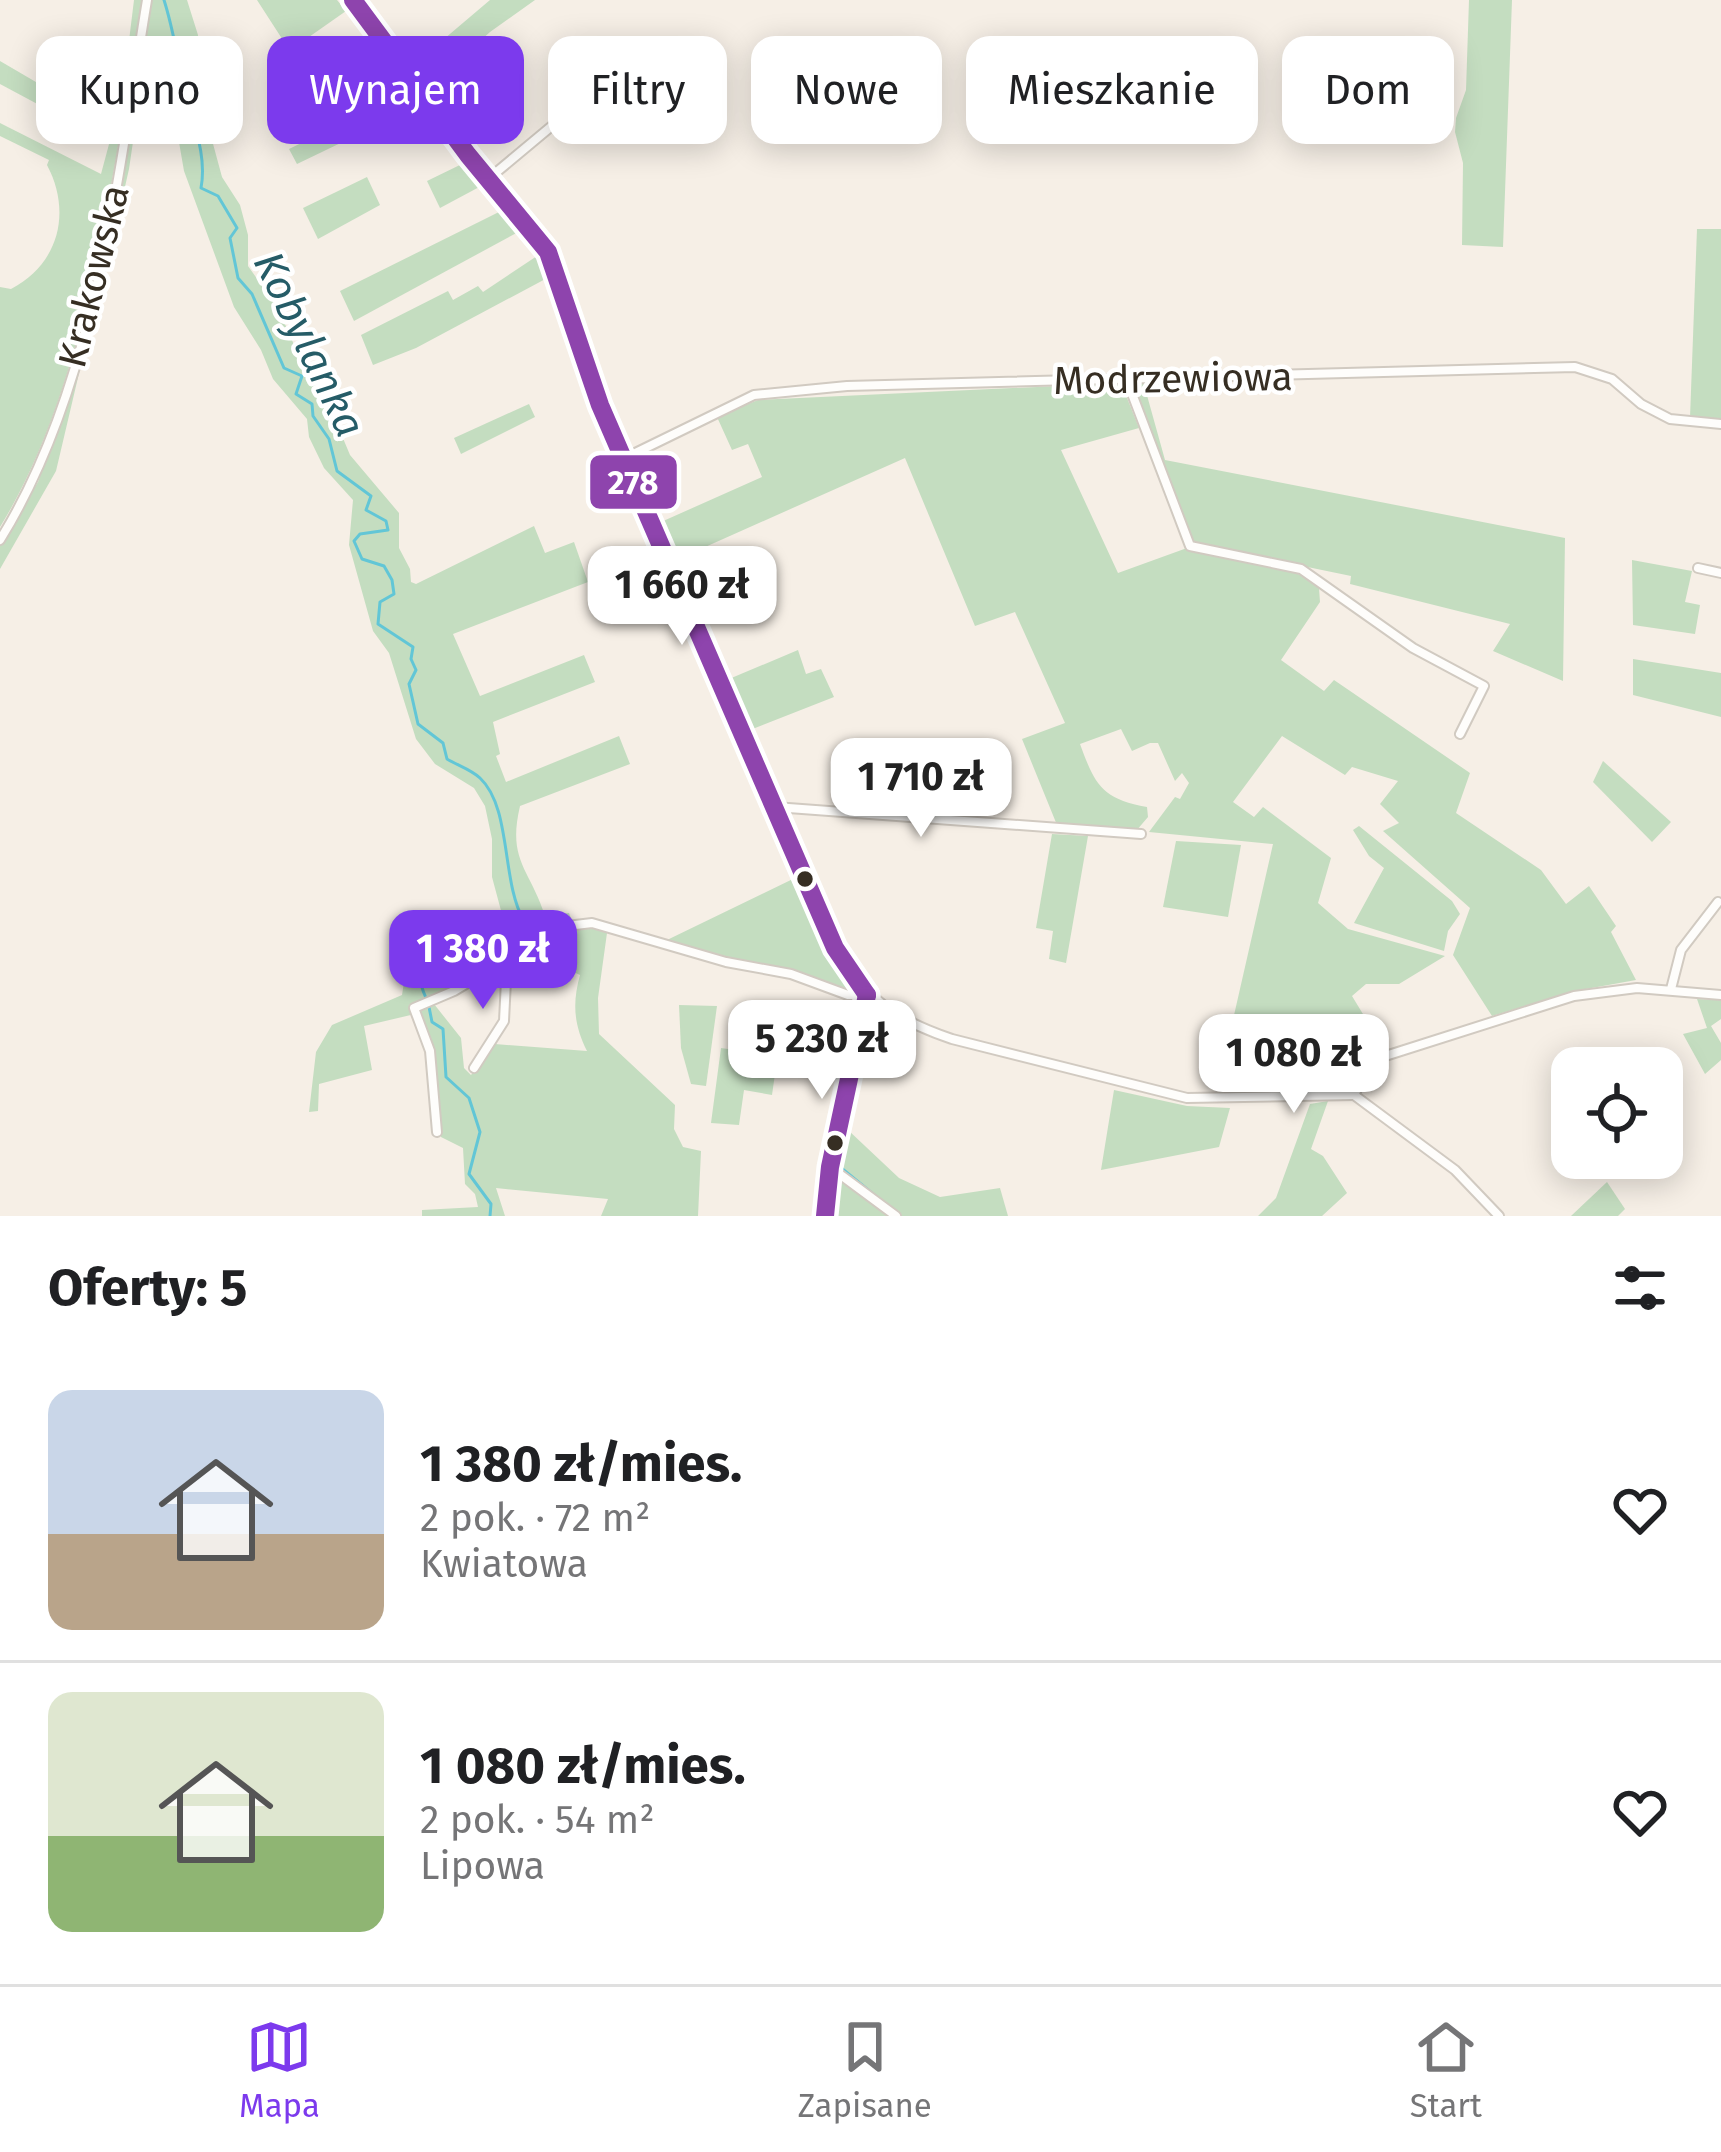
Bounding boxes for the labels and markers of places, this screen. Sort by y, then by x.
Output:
pin: 1 660 zł [558,546,806,648]
pin: 1 710 zł [797,738,1045,840]
unlabelled marker [794,868,816,890]
pin: 1 380 zł [359,910,607,1012]
pin: 5 230 zł [698,1000,946,1102]
pin: 1 080 zł [1170,1014,1418,1116]
unlabelled marker [824,1132,846,1154]

